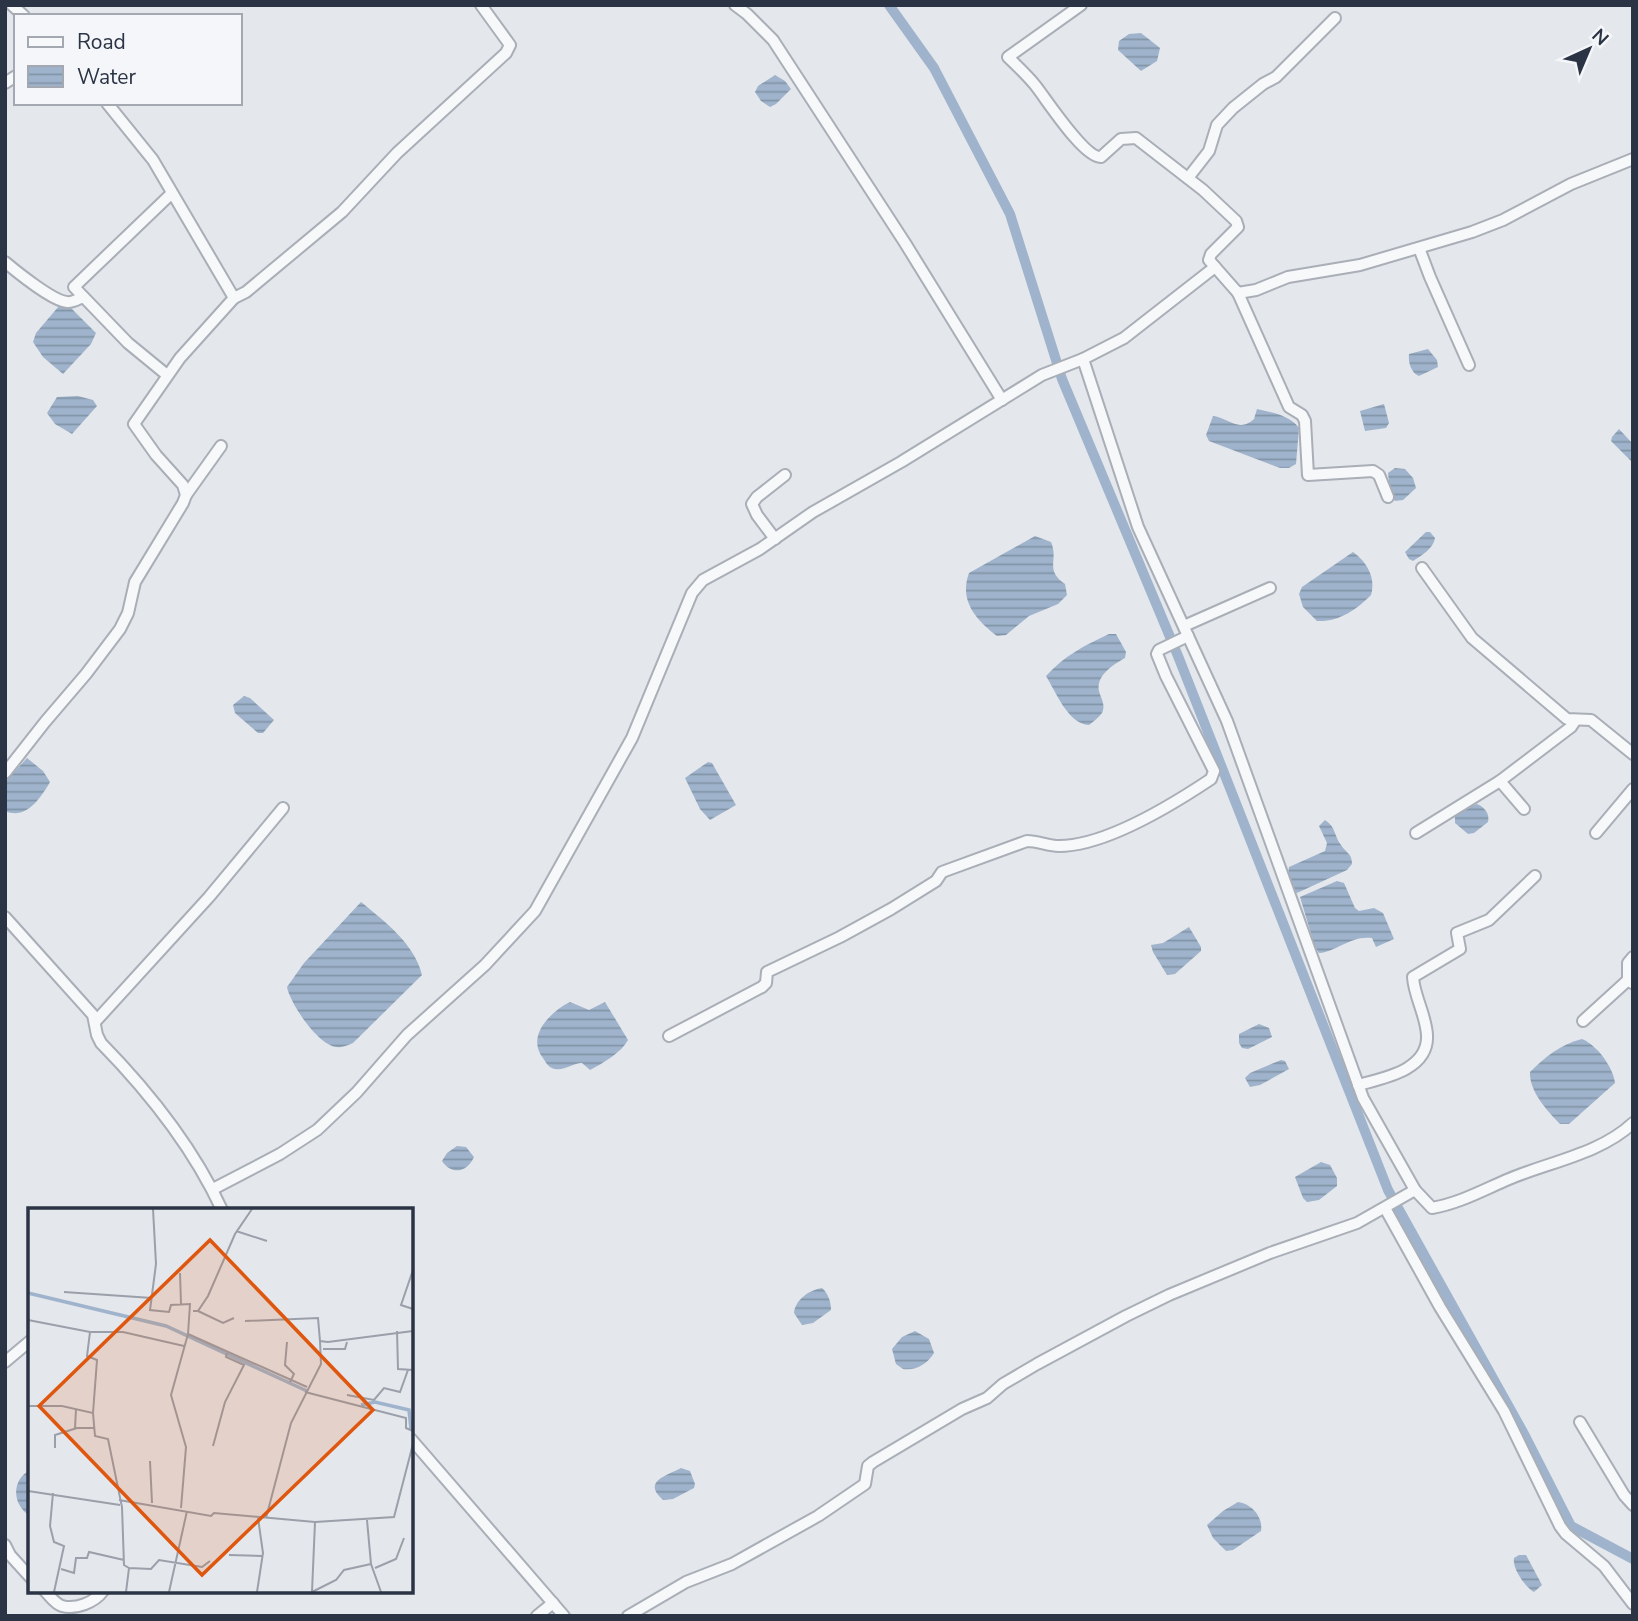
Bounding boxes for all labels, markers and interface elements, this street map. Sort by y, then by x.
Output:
legend [14,14,242,105]
north arrow [1554,14,1624,84]
text: N [1586,23,1614,52]
text: Road [77,28,126,56]
text: Water [77,63,136,91]
inset map [28,1208,413,1593]

